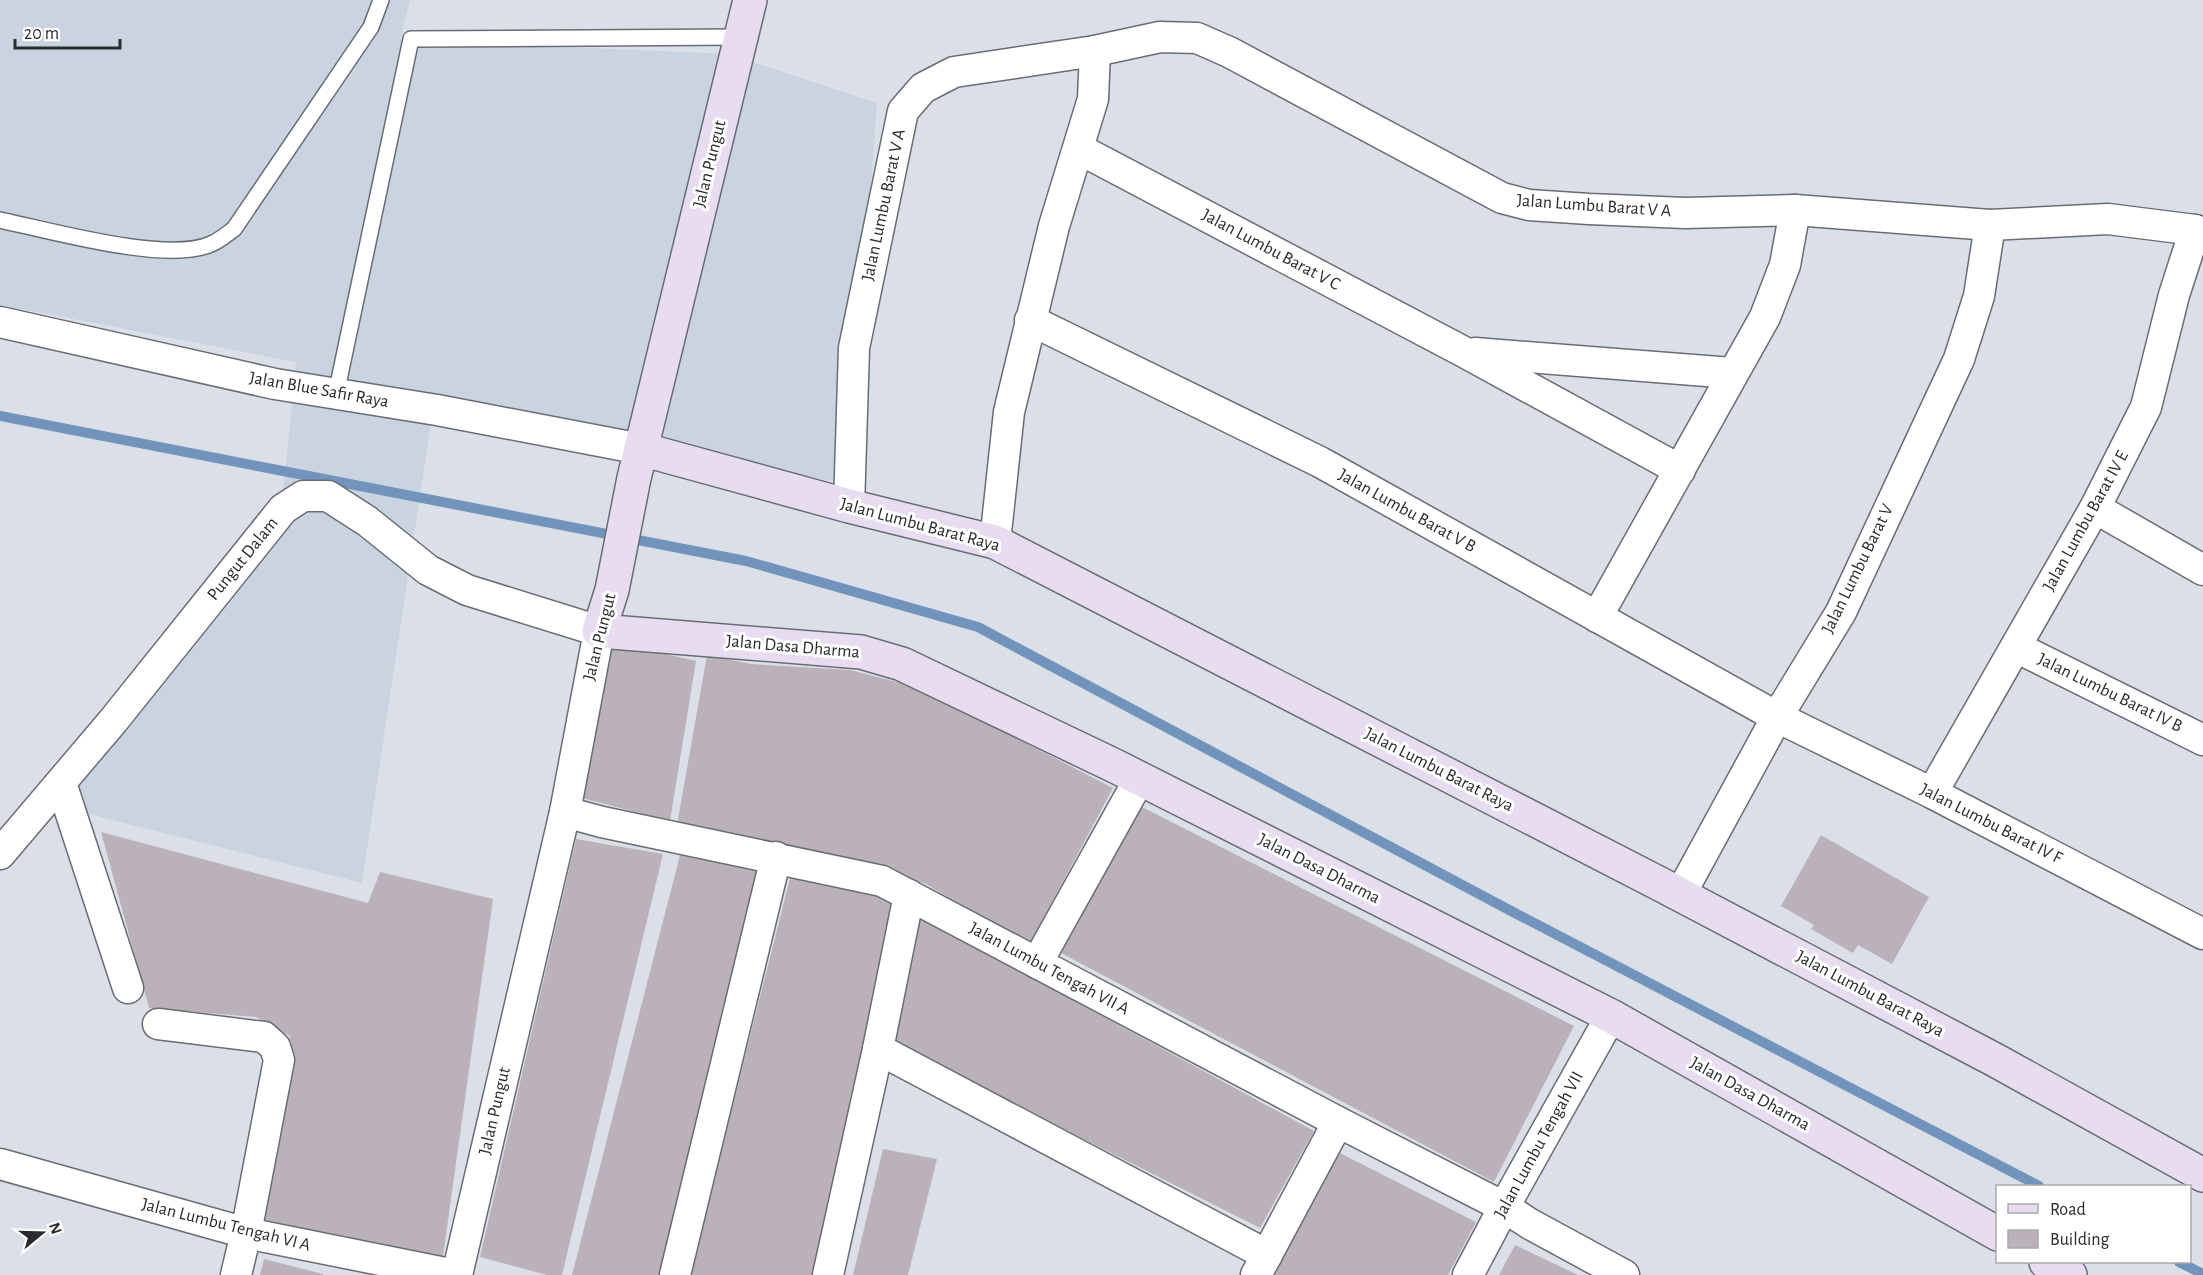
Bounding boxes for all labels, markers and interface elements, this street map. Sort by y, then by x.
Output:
scale bar [15,12,120,50]
text: 20 m [24,25,59,43]
street label: Jalan Pungut [690,118,730,210]
street label: Jalan Lumbu Barat V A [859,127,909,283]
street label: Jalan Lumbu Barat V A [1516,192,1672,220]
street label: Jalan Lumbu Barat V C [1199,206,1343,294]
street label: Jalan Blue Safir Raya [248,369,390,411]
street label: Jalan Lumbu Barat IV E [2040,448,2132,594]
street label: Jalan Lumbu Barat V B [1335,466,1479,556]
street label: Jalan Lumbu Barat Raya [838,495,1002,555]
street label: Jalan Lumbu Barat V [1819,501,1897,636]
street label: Pungut Dalam [204,514,282,604]
street label: Jalan Pungut [580,591,620,683]
street label: Jalan Dasa Dharma [726,632,860,662]
street label: Jalan Lumbu Barat IV B [2035,650,2185,736]
street label: Jalan Lumbu Barat Raya [1362,725,1516,815]
street label: Jalan Lumbu Barat IV F [1917,780,2065,868]
street label: Jalan Dasa Dharma [1255,831,1383,907]
street label: Jalan Lumbu Tengah VII A [966,919,1132,1019]
street label: Jalan Lumbu Barat Raya [1793,947,1947,1041]
street label: Jalan Dasa Dharma [1687,1054,1813,1134]
street label: Jalan Pungut [476,1065,514,1157]
street label: Jalan Lumbu Tengah VII [1491,1069,1587,1221]
legend [1996,1185,2191,1263]
street label: Jalan Lumbu Tengah VI A [140,1195,313,1255]
text: Road [2050,1201,2086,1219]
north arrow [12,1203,72,1263]
text: N [46,1221,65,1236]
text: Building [2050,1231,2110,1249]

